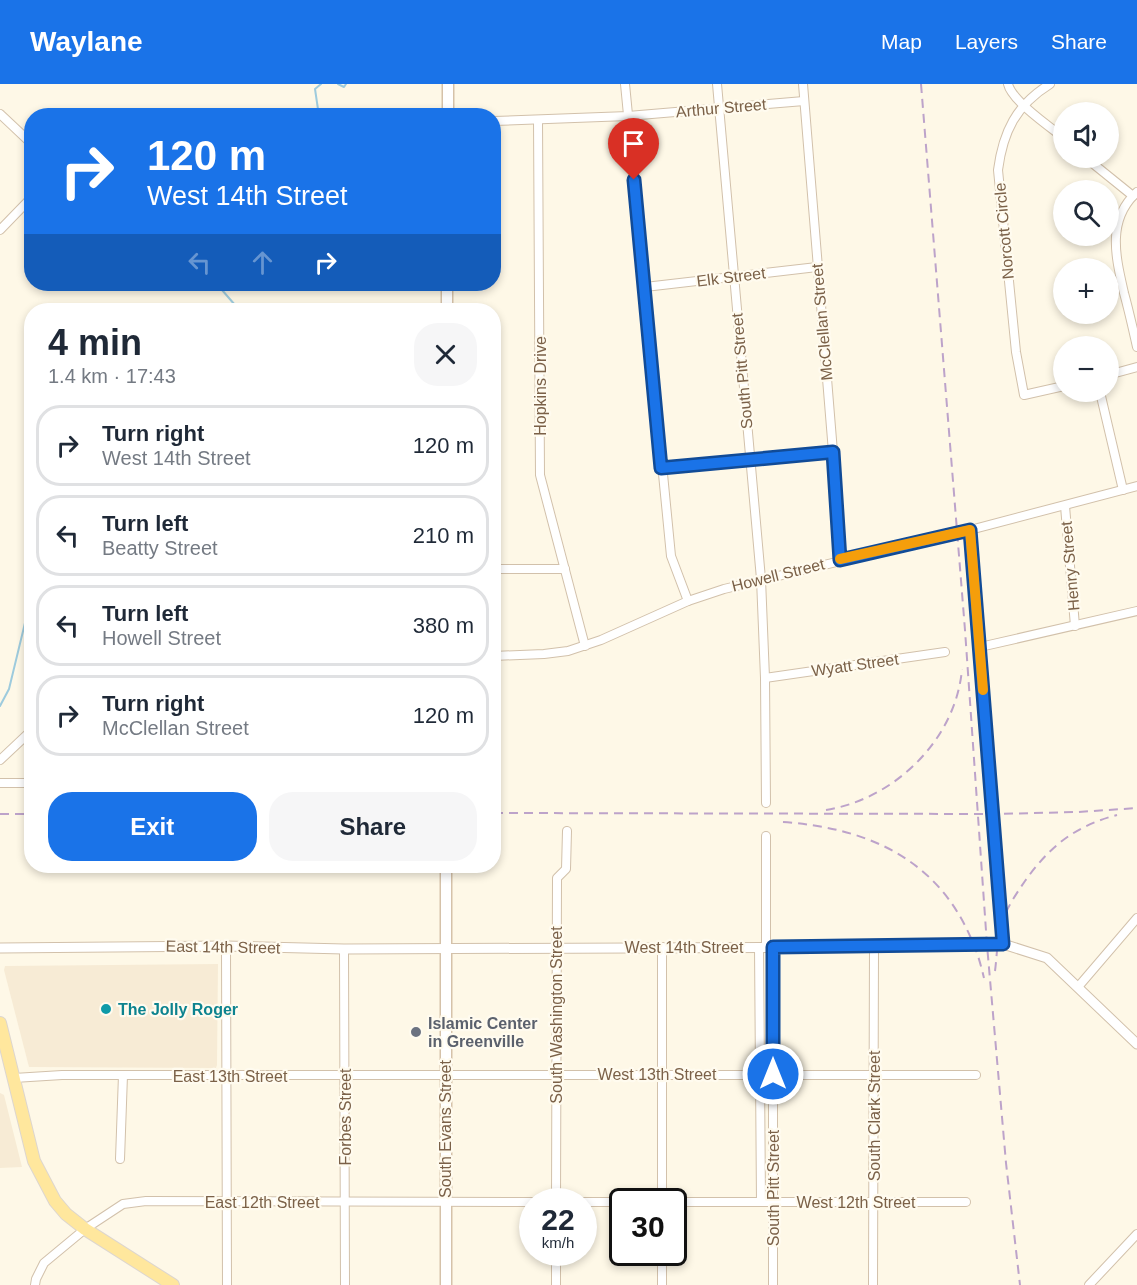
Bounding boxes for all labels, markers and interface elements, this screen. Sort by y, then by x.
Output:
text: Waylane [30,26,143,57]
text: Map [881,30,922,53]
text: Layers [955,30,1018,53]
text: Share [1051,30,1107,53]
street label: Arthur Street [675,96,767,120]
map controls [1053,102,1119,402]
button: sound [1053,102,1119,168]
pin [608,118,659,180]
icon: arrive [617,127,650,160]
icon: right [48,132,126,210]
text: 120 m [147,132,266,179]
button: search [1053,180,1119,246]
text: West 14th Street [147,181,348,211]
street label: Norcott Circle [991,182,1017,280]
icon: left [183,246,216,279]
icon: ahead [246,246,279,279]
icon: right [309,246,342,279]
button: + [1053,258,1119,324]
street label: McClellan Street [808,262,836,381]
street label: Elk Street [696,264,767,290]
street label: South Pitt Street [728,312,756,430]
text: 4 min [48,322,142,363]
button: close [414,323,477,386]
street label: Hopkins Drive [532,336,549,436]
button: − [1053,336,1119,402]
text: 1.4 km · 17:43 [48,365,176,387]
text: Turn right [102,421,204,446]
icon: right [51,429,84,462]
text: 120 m [413,433,474,458]
text: West 14th Street [102,447,251,469]
text: Turn left [102,511,188,536]
icon: left [51,519,84,552]
street label: Henry Street [1058,520,1082,611]
text: 210 m [413,523,474,548]
text: Beatty Street [102,537,218,559]
street label: Howell Street [730,555,827,595]
text: Turn left [102,601,188,626]
icon: left [51,609,84,642]
text: 380 m [413,613,474,638]
text: Howell Street [102,627,221,649]
street label: Wyatt Street [810,650,900,680]
text: Turn right [102,691,204,716]
icon: right [51,699,84,732]
text: 120 m [413,703,474,728]
text: McClellan Street [102,717,249,739]
button: Exit [48,792,257,861]
button: Share [269,792,477,861]
street label: South Washington Street [548,926,565,1104]
street label: East 14th Street [165,938,281,957]
street label: West 14th Street [625,939,744,956]
place label: The Jolly Roger [118,1001,238,1018]
marker: The Jolly Roger [99,1002,113,1016]
place label: Islamic Center in Greenville [428,1015,537,1050]
marker: Islamic Center in Greenville [409,1025,423,1039]
position arrow [741,1042,805,1106]
street label: South Clark Street [866,1050,883,1181]
street label: South Evans Street [437,1060,454,1198]
street label: West 13th Street [598,1066,717,1083]
street label: East 13th Street [173,1068,288,1085]
street label: Forbes Street [337,1068,354,1165]
street label: South Pitt Street [765,1129,782,1246]
speed limit sign: 30 [609,1188,687,1266]
street label: East 12th Street [205,1194,320,1211]
street label: West 12th Street [797,1194,916,1211]
text: 22 [541,1203,575,1236]
text: km/h [542,1234,574,1251]

